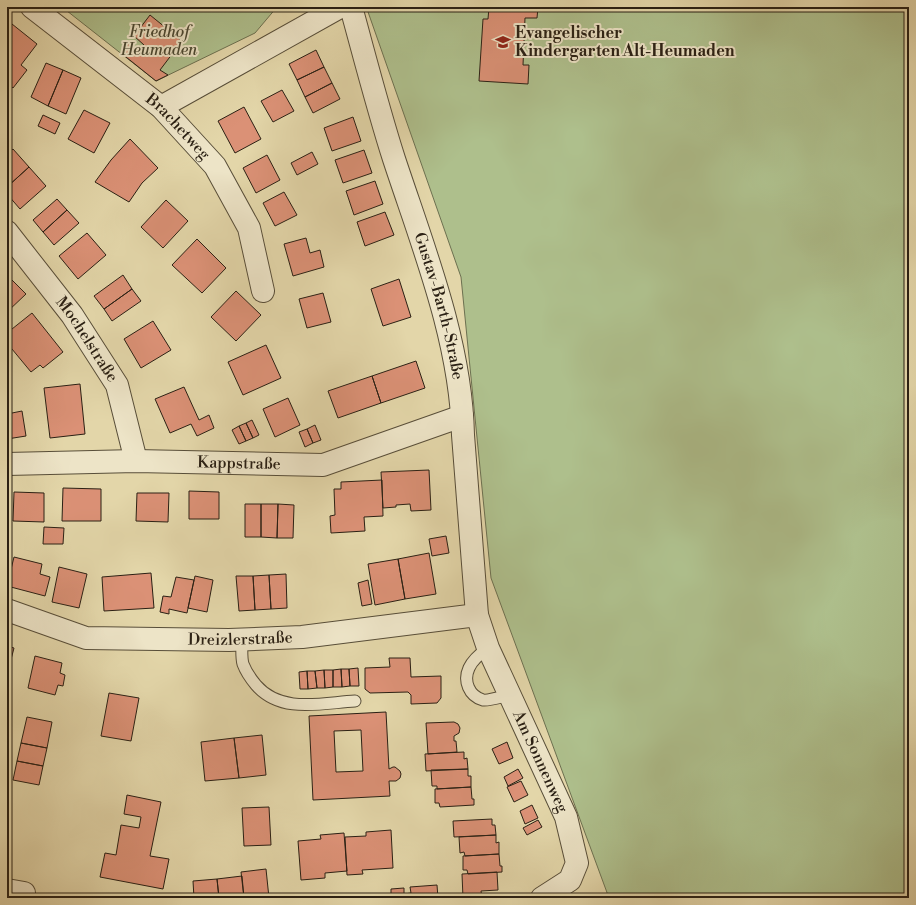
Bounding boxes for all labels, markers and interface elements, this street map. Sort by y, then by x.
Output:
park label: Friedhof Heumaden [120,22,198,60]
place label: Evangelischer Kindergarten Alt-Heumaden [515,23,735,61]
school or university icon: Evangelischer Kindergarten Alt-Heumaden [494,33,512,51]
street label: Brachetweg [141,88,215,165]
street label: Gustav-Barth-Straße [410,230,468,381]
street label: Mochelstraße [51,293,122,386]
street label: Kappstraße [197,452,281,474]
street label: Dreizlerstraße [188,627,293,650]
street label: Am Sonnenweg [508,706,573,817]

